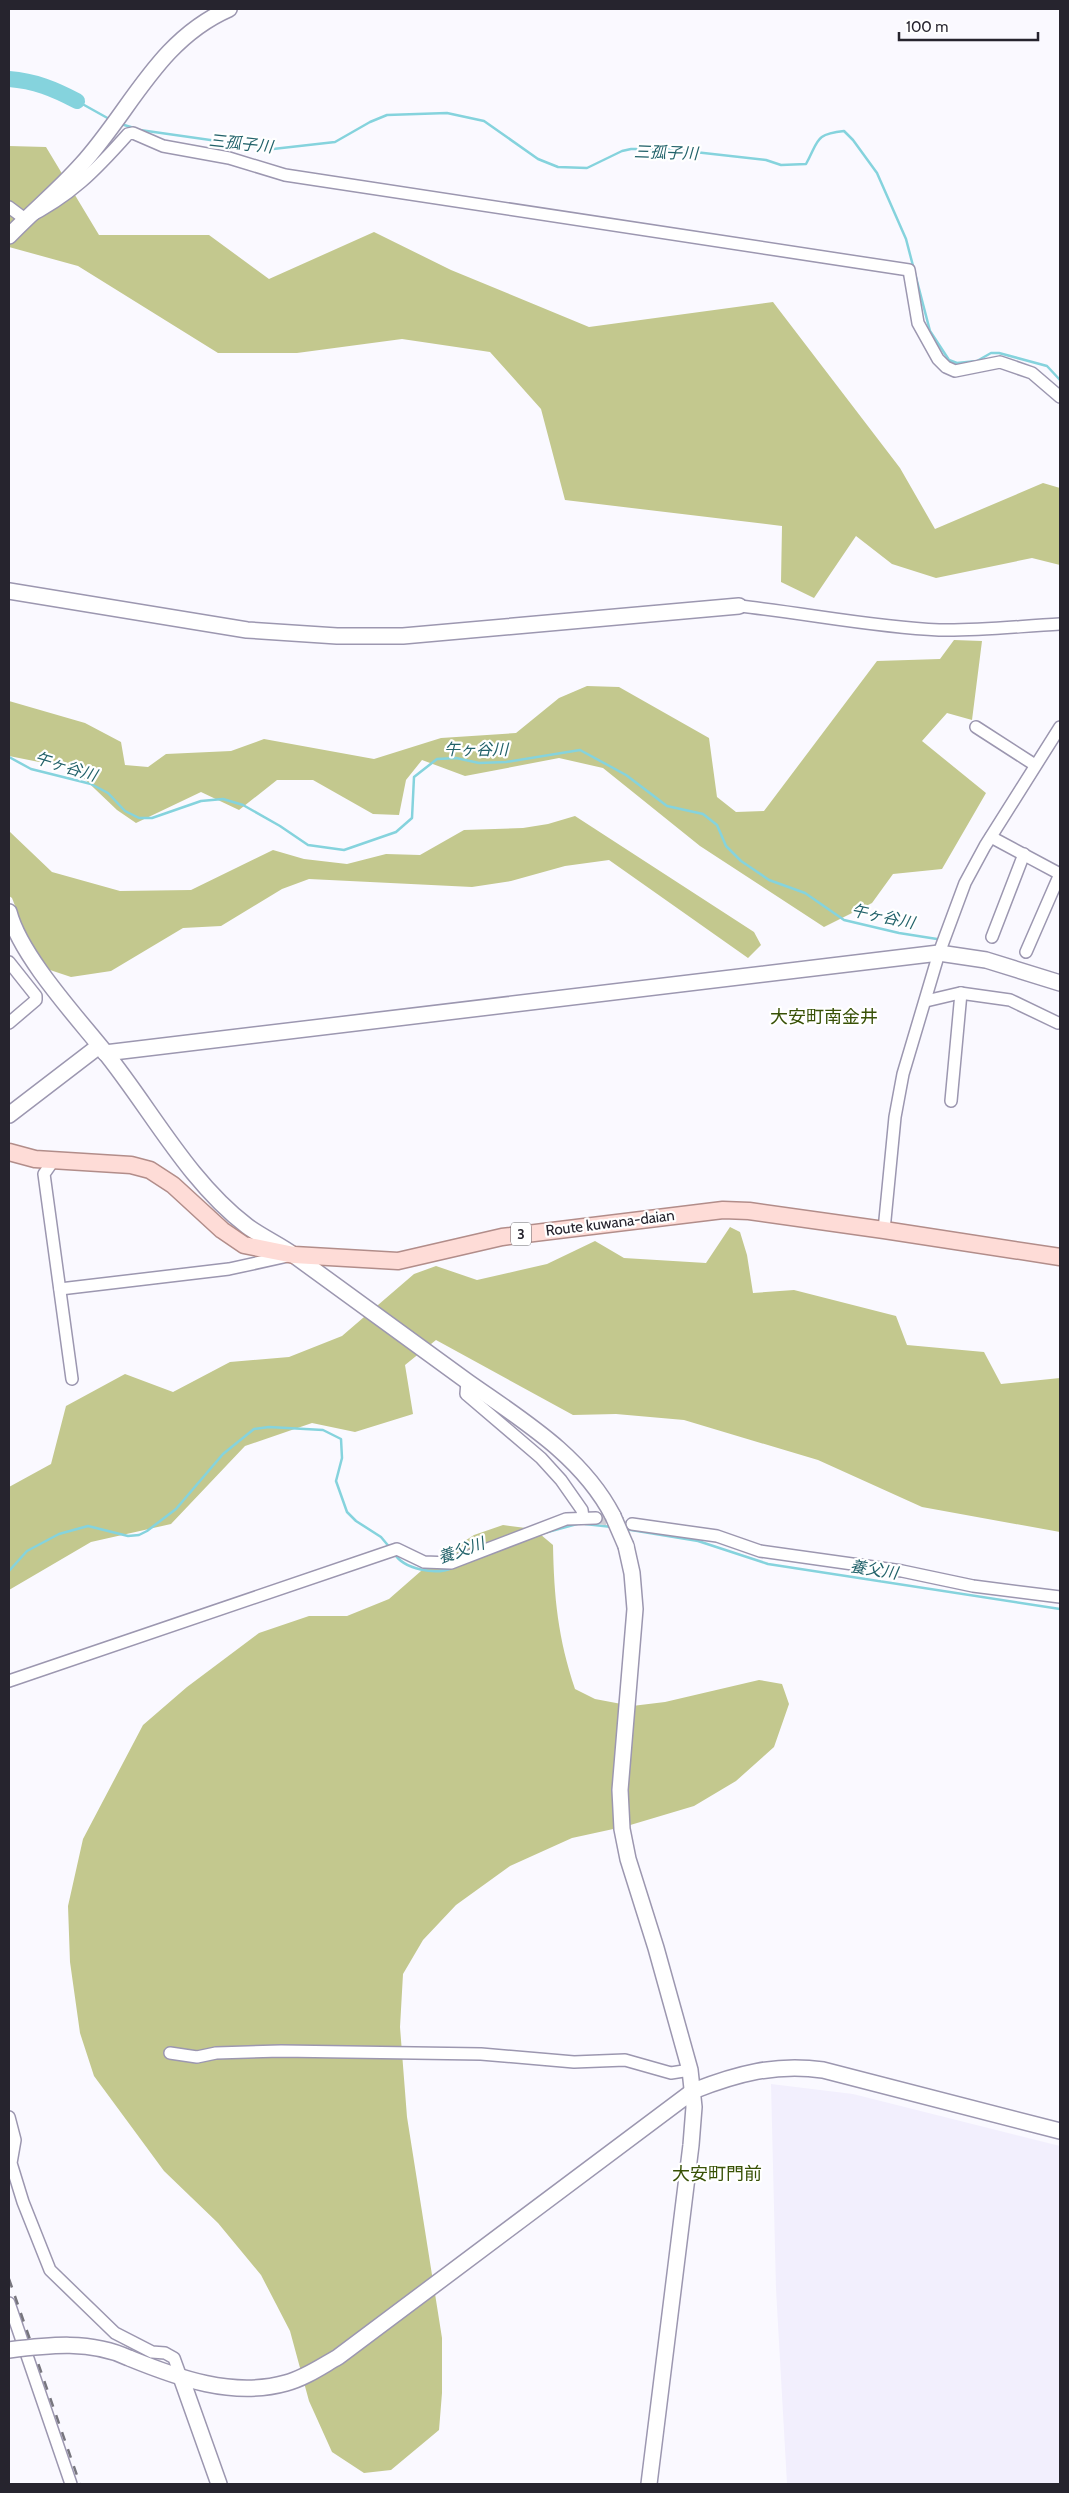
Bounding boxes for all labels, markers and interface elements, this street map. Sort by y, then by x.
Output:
scale bar [899,10,1038,42]
text: 100 m [906,18,948,36]
water label: 三孤子川 [208,131,276,156]
water label: 三孤子川 [634,142,700,163]
water label: 午ヶ谷川 [444,740,510,759]
water label: 午ヶ谷川 [32,748,101,786]
water label: 午ヶ谷川 [850,901,918,933]
district label: 大安町南金井 [770,1006,878,1028]
street label: Route kuwana-daian [545,1206,675,1240]
road number: 3 [511,1222,531,1246]
water label: 養父川 [435,1533,489,1567]
water label: 養父川 [849,1556,901,1583]
district label: 大安町門前 [672,2163,762,2185]

